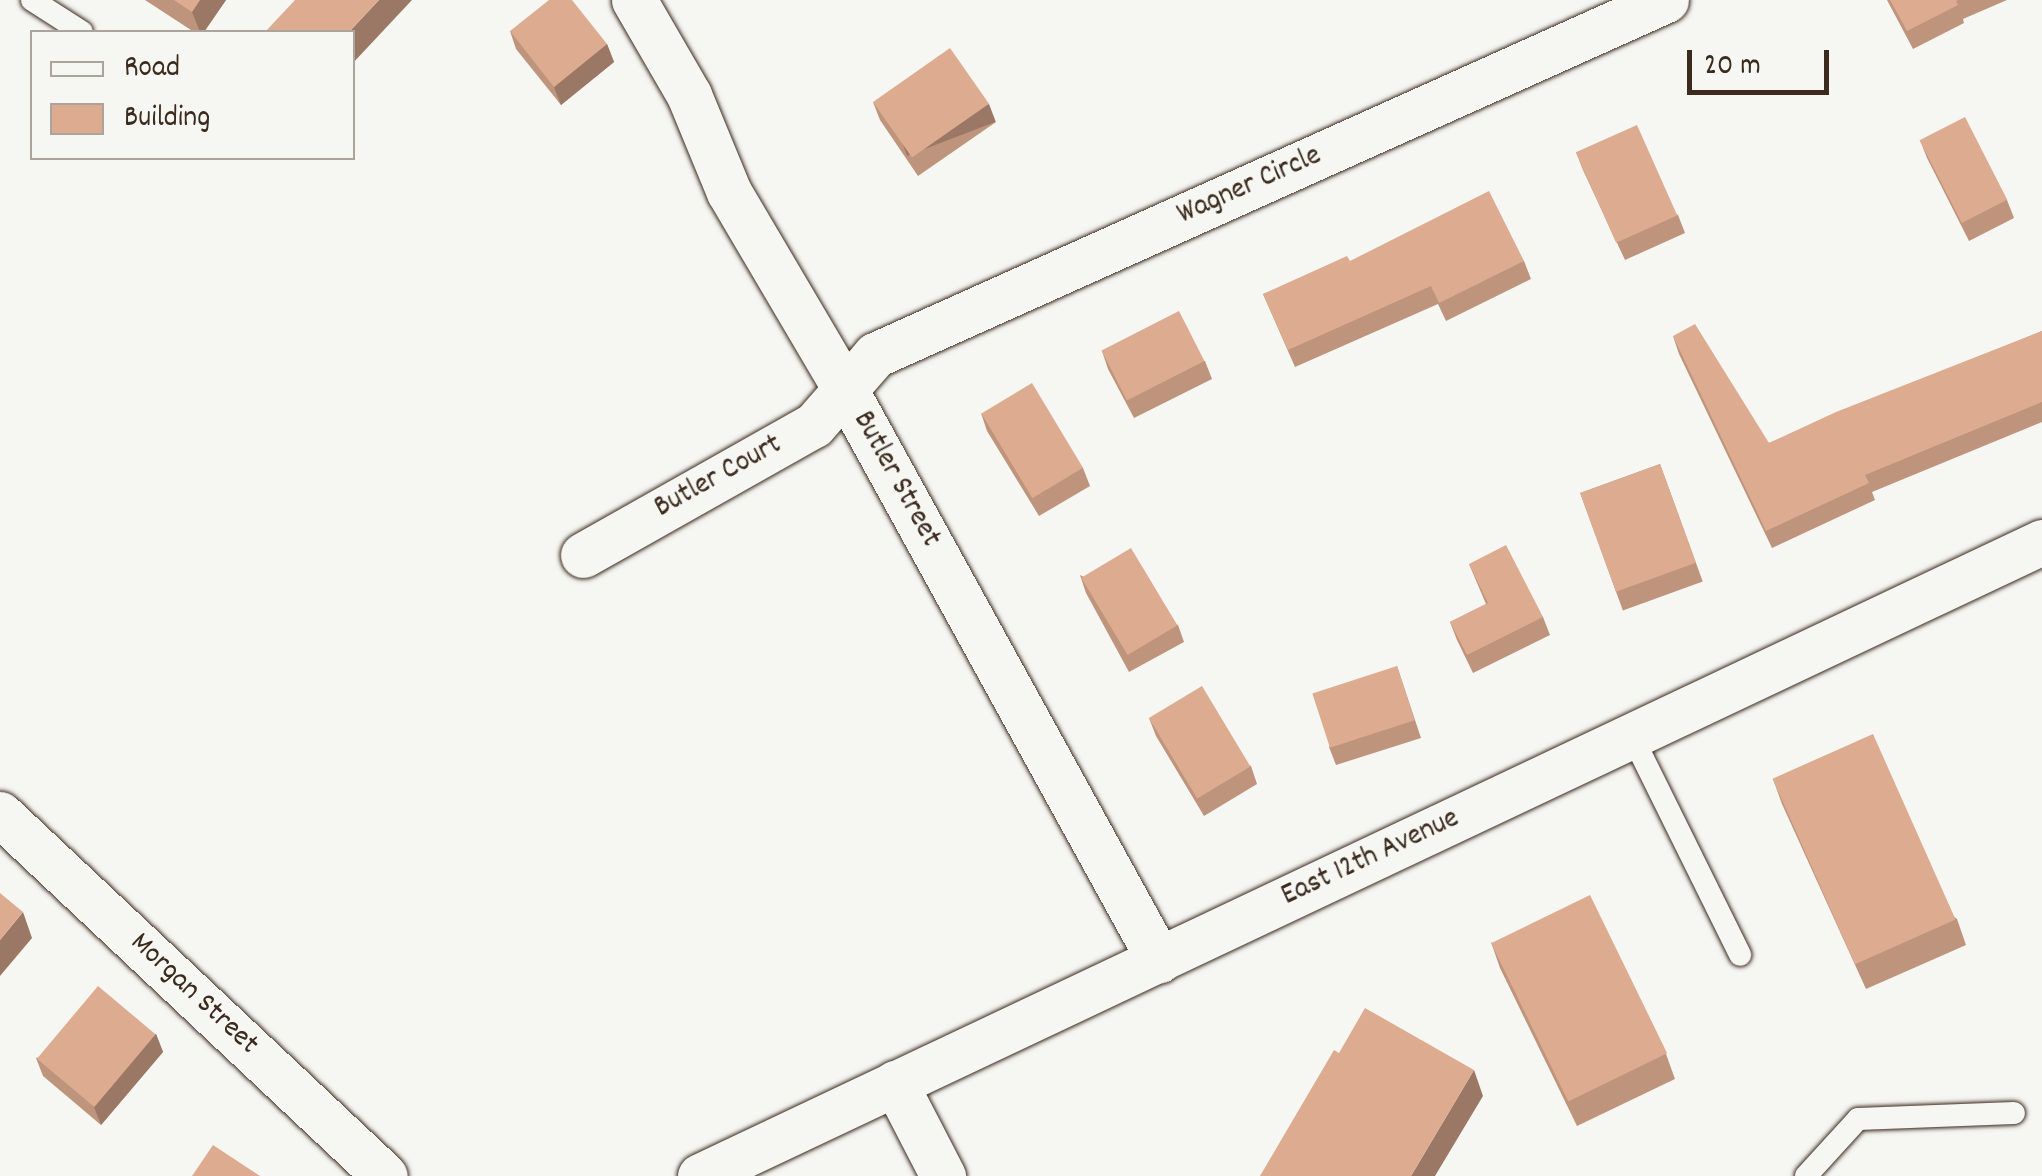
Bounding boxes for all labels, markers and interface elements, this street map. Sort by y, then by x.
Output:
legend [30,30,355,160]
scale bar [1692,30,1834,92]
text: 20 m [1704,46,1761,89]
text: Road [124,48,180,91]
text: Building [124,98,210,141]
street label: Wagner Circle [1173,139,1327,235]
street label: Butler Street [843,406,947,554]
street label: Butler Court [649,428,789,528]
street label: East 12th Avenue [1277,802,1465,916]
street label: Morgan Street [121,926,265,1064]

